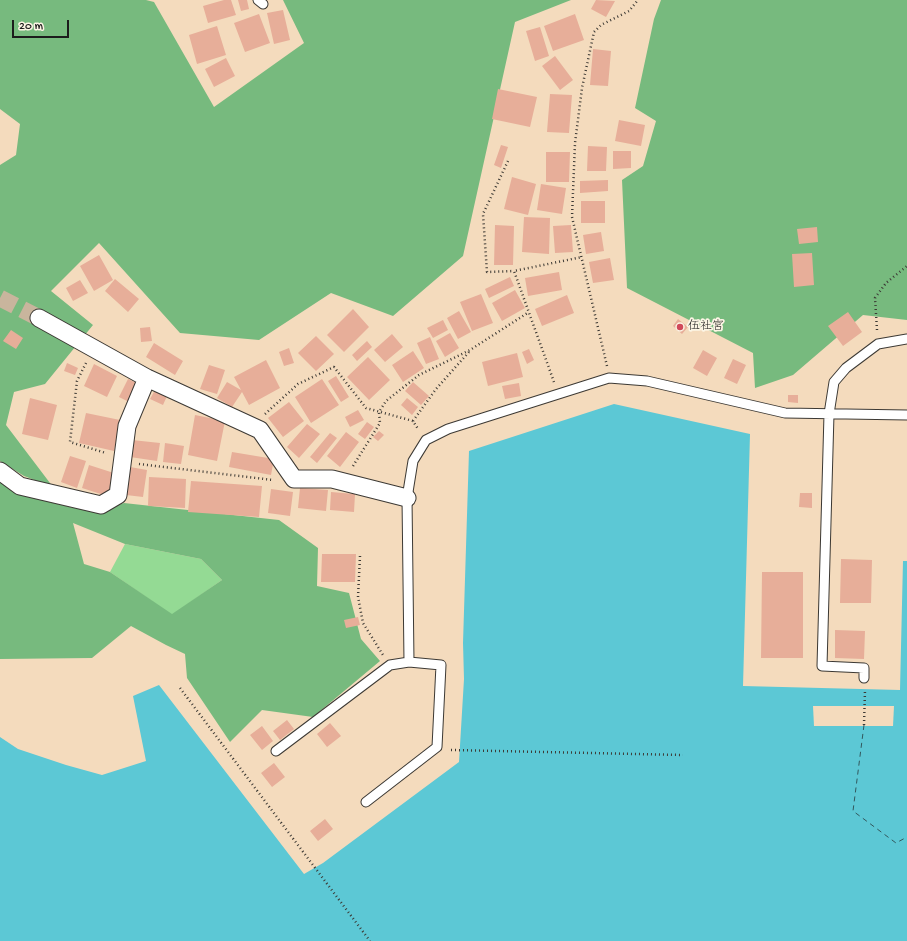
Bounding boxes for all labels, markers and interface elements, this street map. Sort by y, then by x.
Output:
scale bar [14,12,71,38]
text: 20 m [19,20,43,34]
place label: 伍社宮 [688,320,724,334]
marker: 伍社宮 [675,322,685,332]

